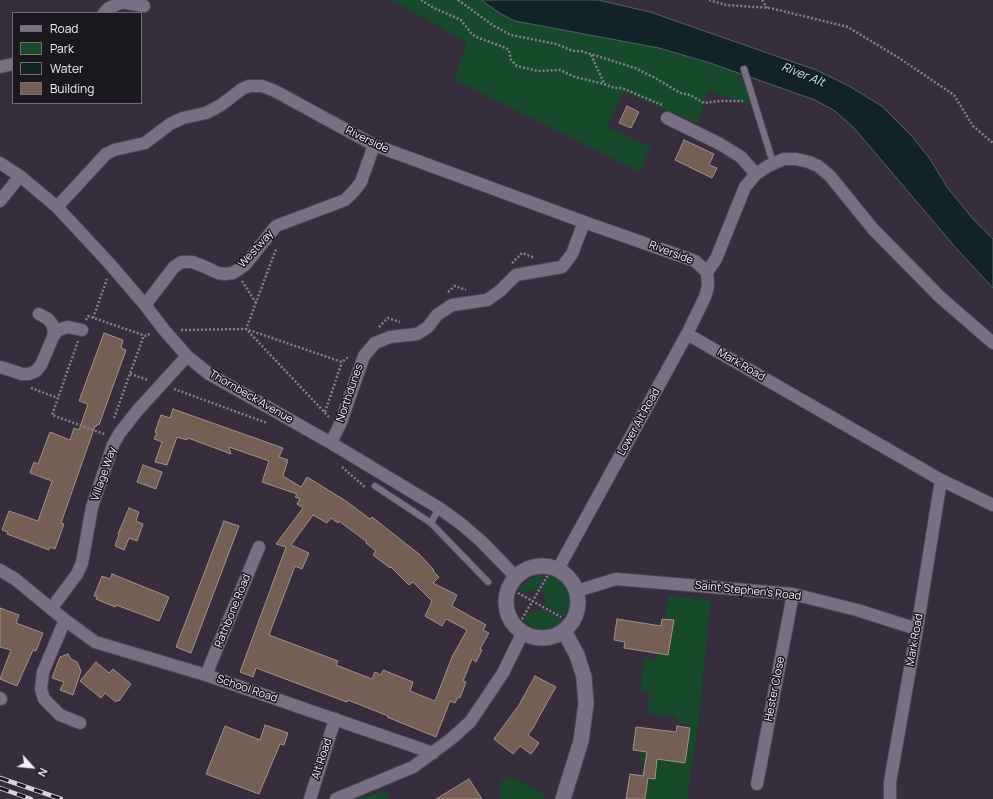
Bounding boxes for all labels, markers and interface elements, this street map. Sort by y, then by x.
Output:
legend [12,12,142,104]
text: Road [50,20,78,37]
text: Park [50,40,74,57]
text: Water [50,60,83,77]
water label: River Alt [779,60,827,90]
text: Building [50,80,94,97]
street label: Riverside [343,124,391,156]
street label: Westway [236,228,276,270]
street label: Riverside [647,239,695,267]
street label: Mark Road [715,346,767,384]
street label: Northdunes [334,362,366,424]
street label: Thornbeck Avenue [207,368,295,426]
street label: Lower Alt Road [615,386,663,458]
street label: Village Way [89,445,119,503]
street label: Rathbone Road [212,572,254,650]
street label: Saint Stephen's Road [694,579,802,603]
street label: Mark Road [904,613,926,667]
street label: Hester Close [762,656,788,722]
street label: School Road [215,672,279,706]
street label: Alt Road [309,737,335,781]
north arrow [12,747,52,787]
text: N [35,766,52,780]

